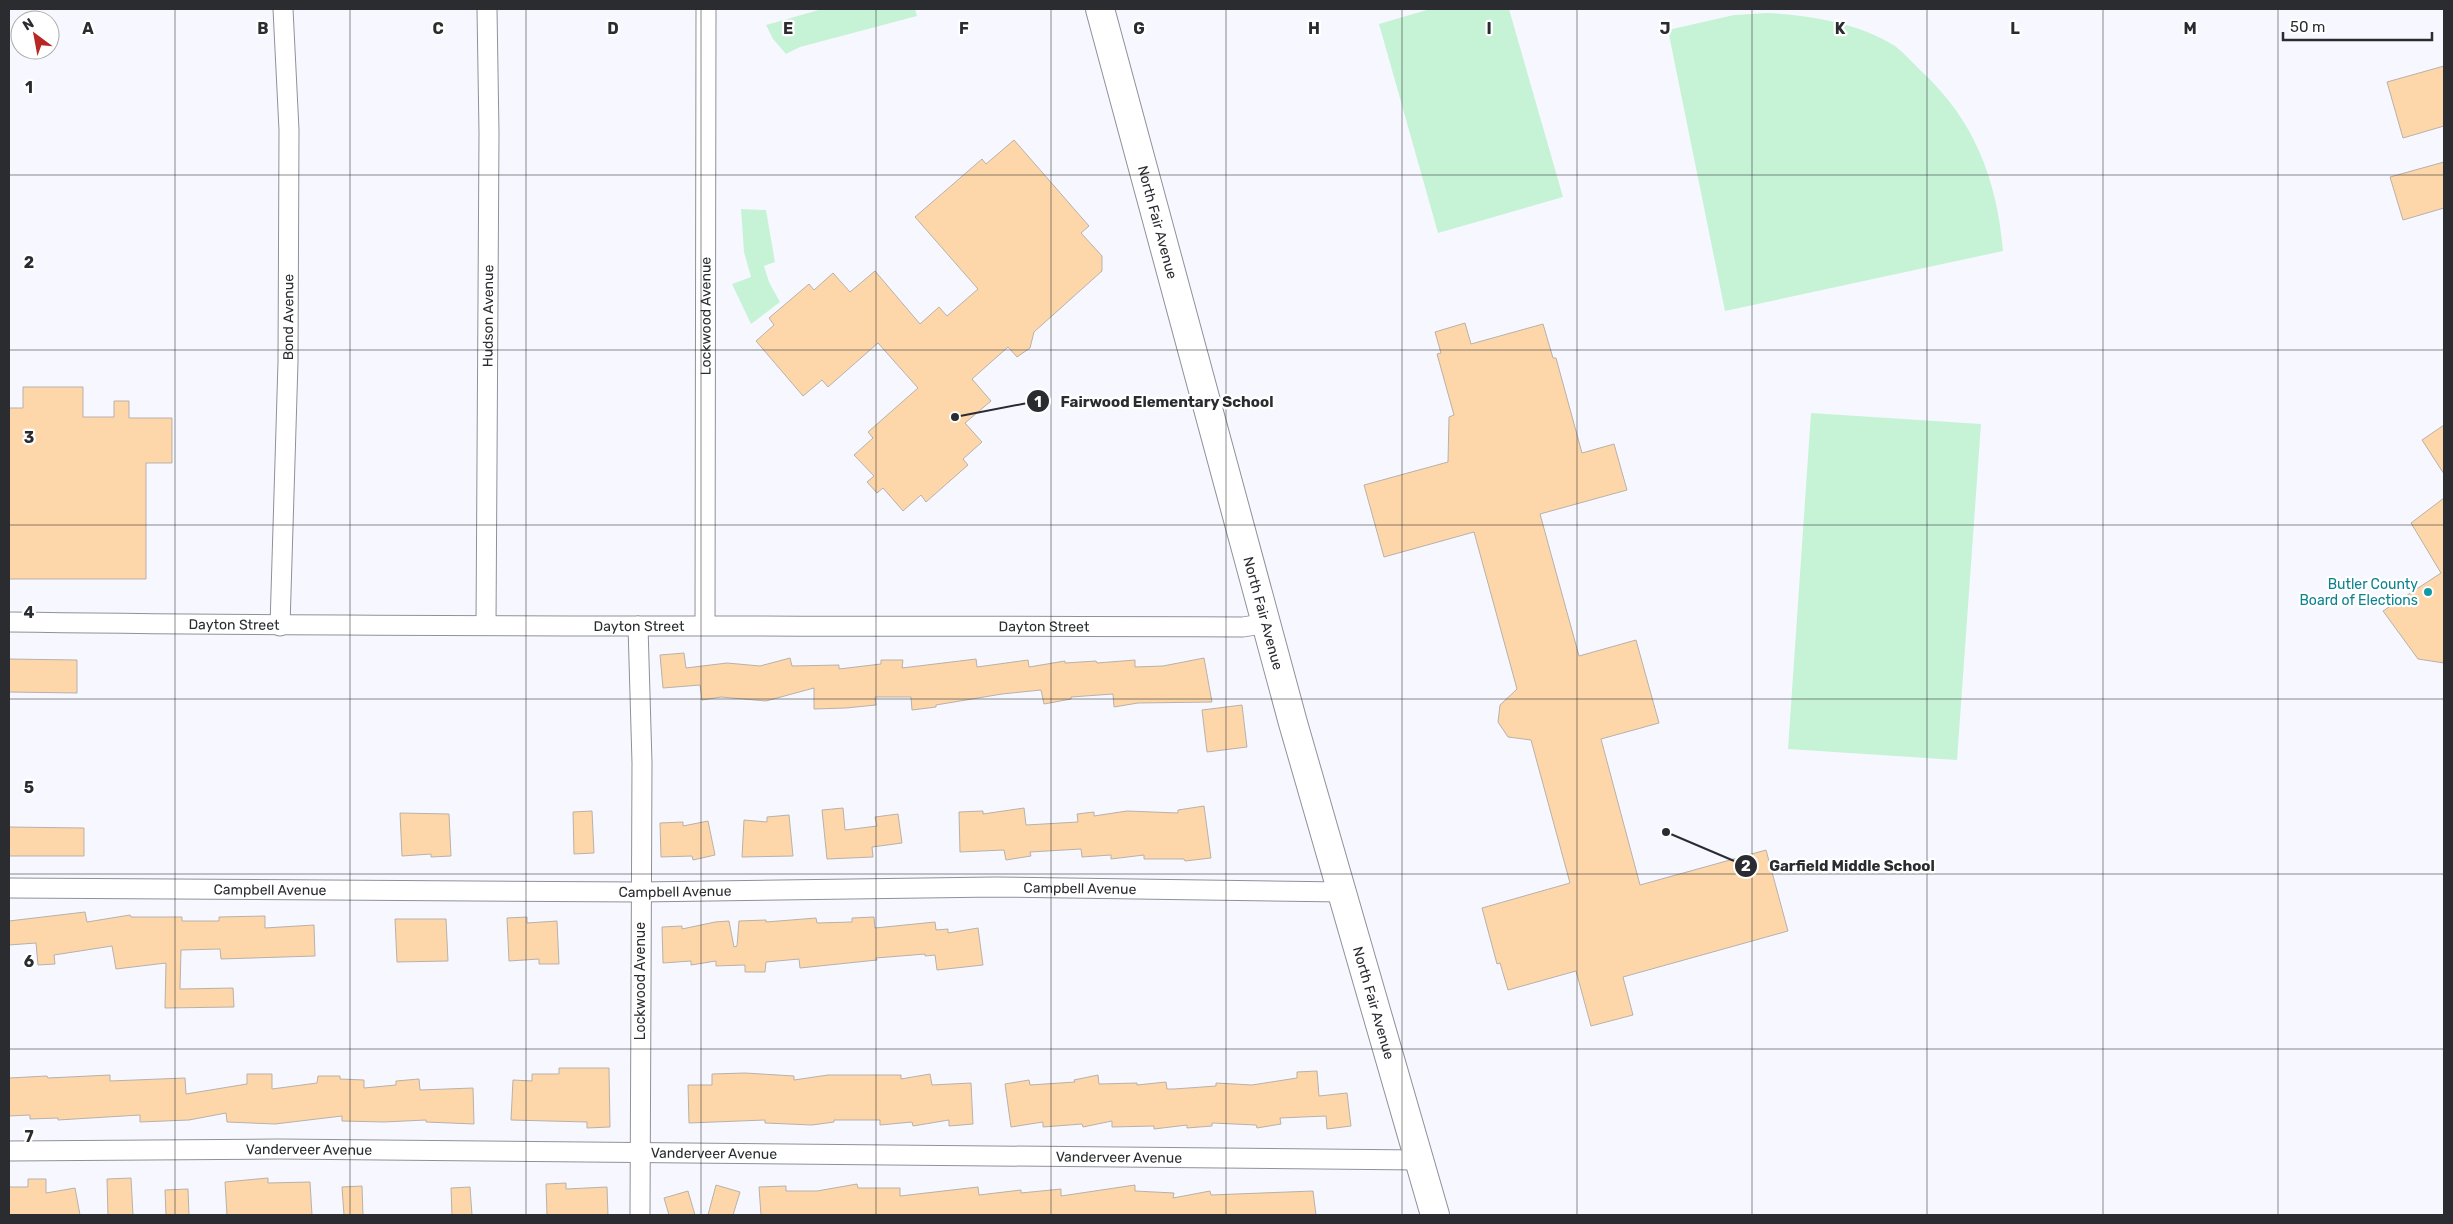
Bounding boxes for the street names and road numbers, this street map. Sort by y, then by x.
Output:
street label: North Fair Avenue [1134,164,1181,281]
street label: Lockwood Avenue [697,257,715,375]
street label: Hudson Avenue [480,265,497,367]
street label: Bond Avenue [280,274,297,360]
street label: North Fair Avenue [1239,555,1286,672]
street label: Dayton Street [188,616,280,634]
street label: Dayton Street [593,618,685,635]
street label: Dayton Street [998,618,1090,635]
street label: Campbell Avenue [1023,879,1137,898]
street label: Campbell Avenue [213,881,327,899]
street label: Campbell Avenue [618,883,732,901]
street label: Lockwood Avenue [632,922,649,1040]
street label: North Fair Avenue [1349,945,1398,1062]
street label: Vanderveer Avenue [246,1141,372,1159]
street label: Vanderveer Avenue [651,1145,777,1163]
street label: Vanderveer Avenue [1056,1148,1182,1167]

